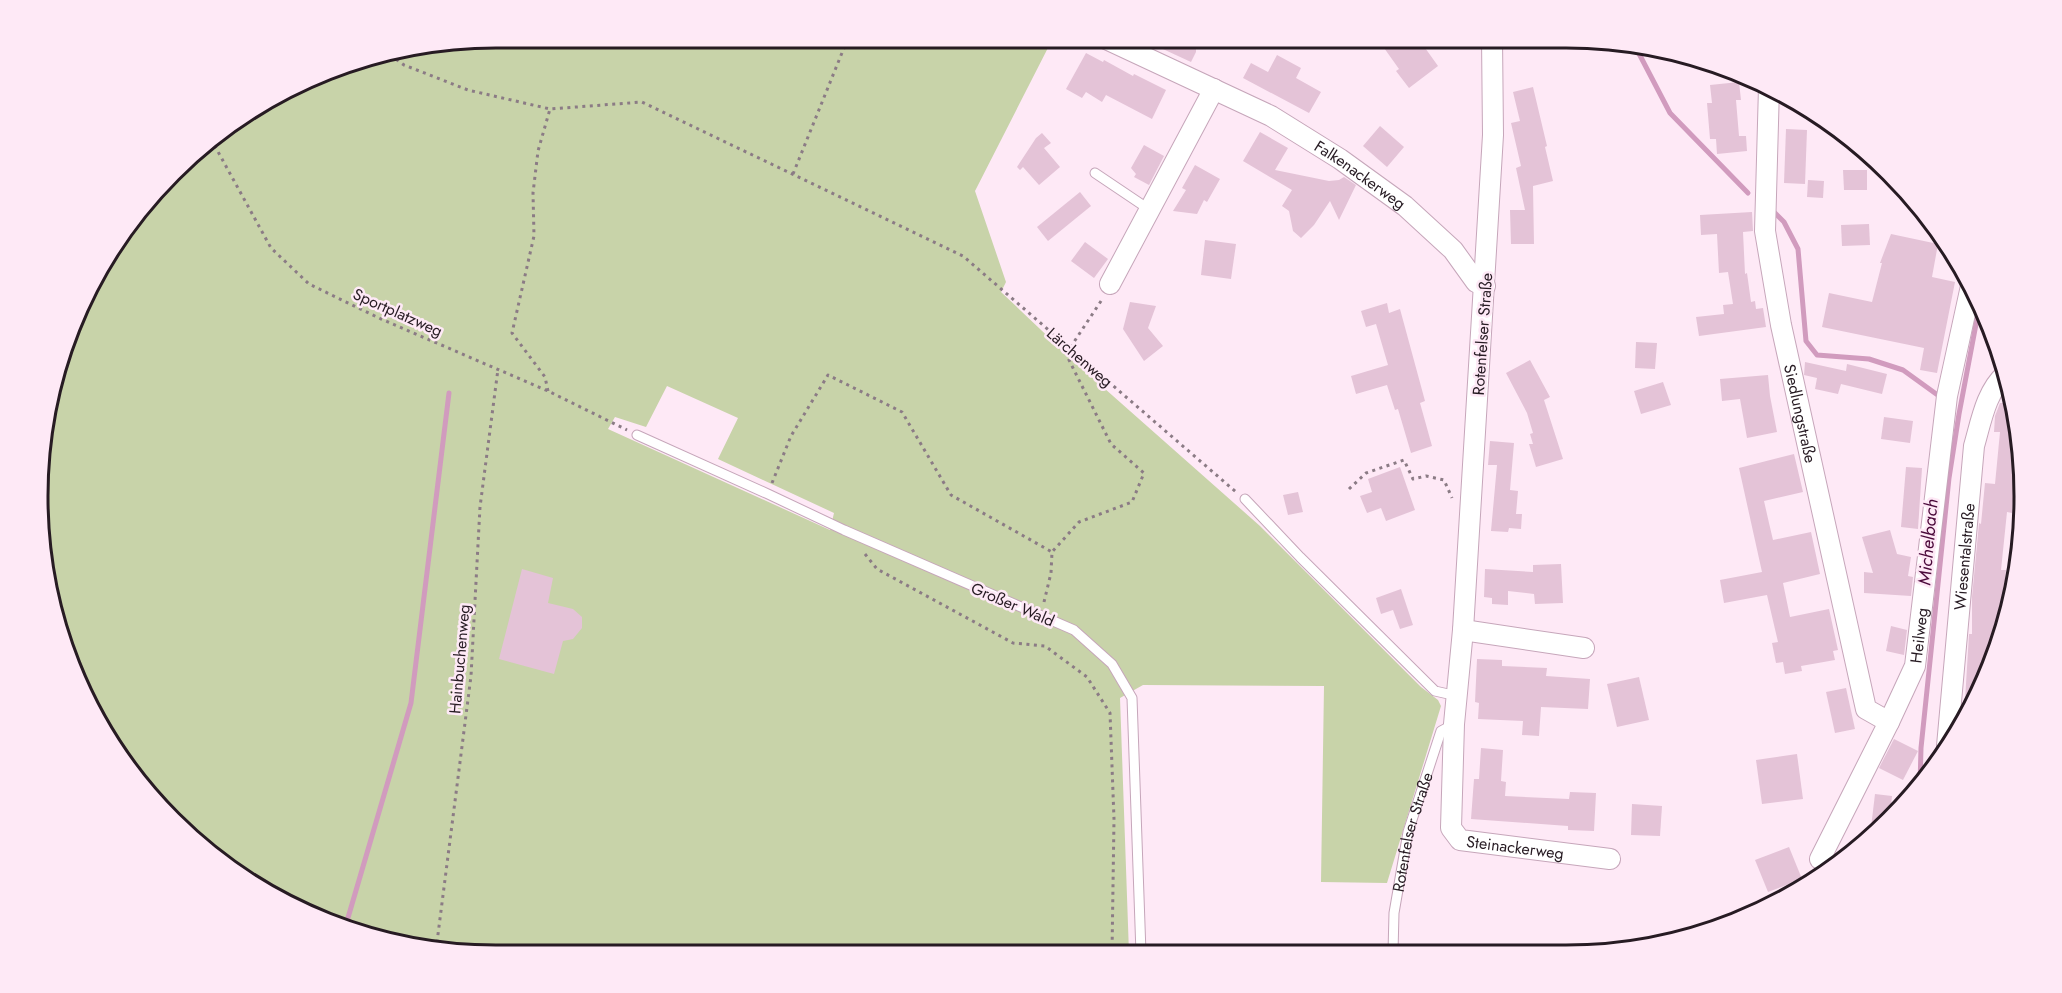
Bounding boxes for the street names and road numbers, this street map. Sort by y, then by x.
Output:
street label: Falkenackerweg [1310,135,1410,215]
street label: Rotenfelser Straße [1467,272,1498,396]
street label: Sportplatzweg [349,282,446,342]
street label: Lärchenweg [1042,322,1118,393]
street label: Siedlungstraße [1778,362,1822,465]
street label: Wiesentalstraße [1948,502,1981,611]
street label: Großer Wald [967,577,1058,632]
street label: Hainbuchenweg [443,603,476,715]
street label: Heilweg [1904,606,1934,664]
street label: Rotenfelser Straße [1387,769,1439,894]
street label: Steinackerweg [1465,830,1565,865]

